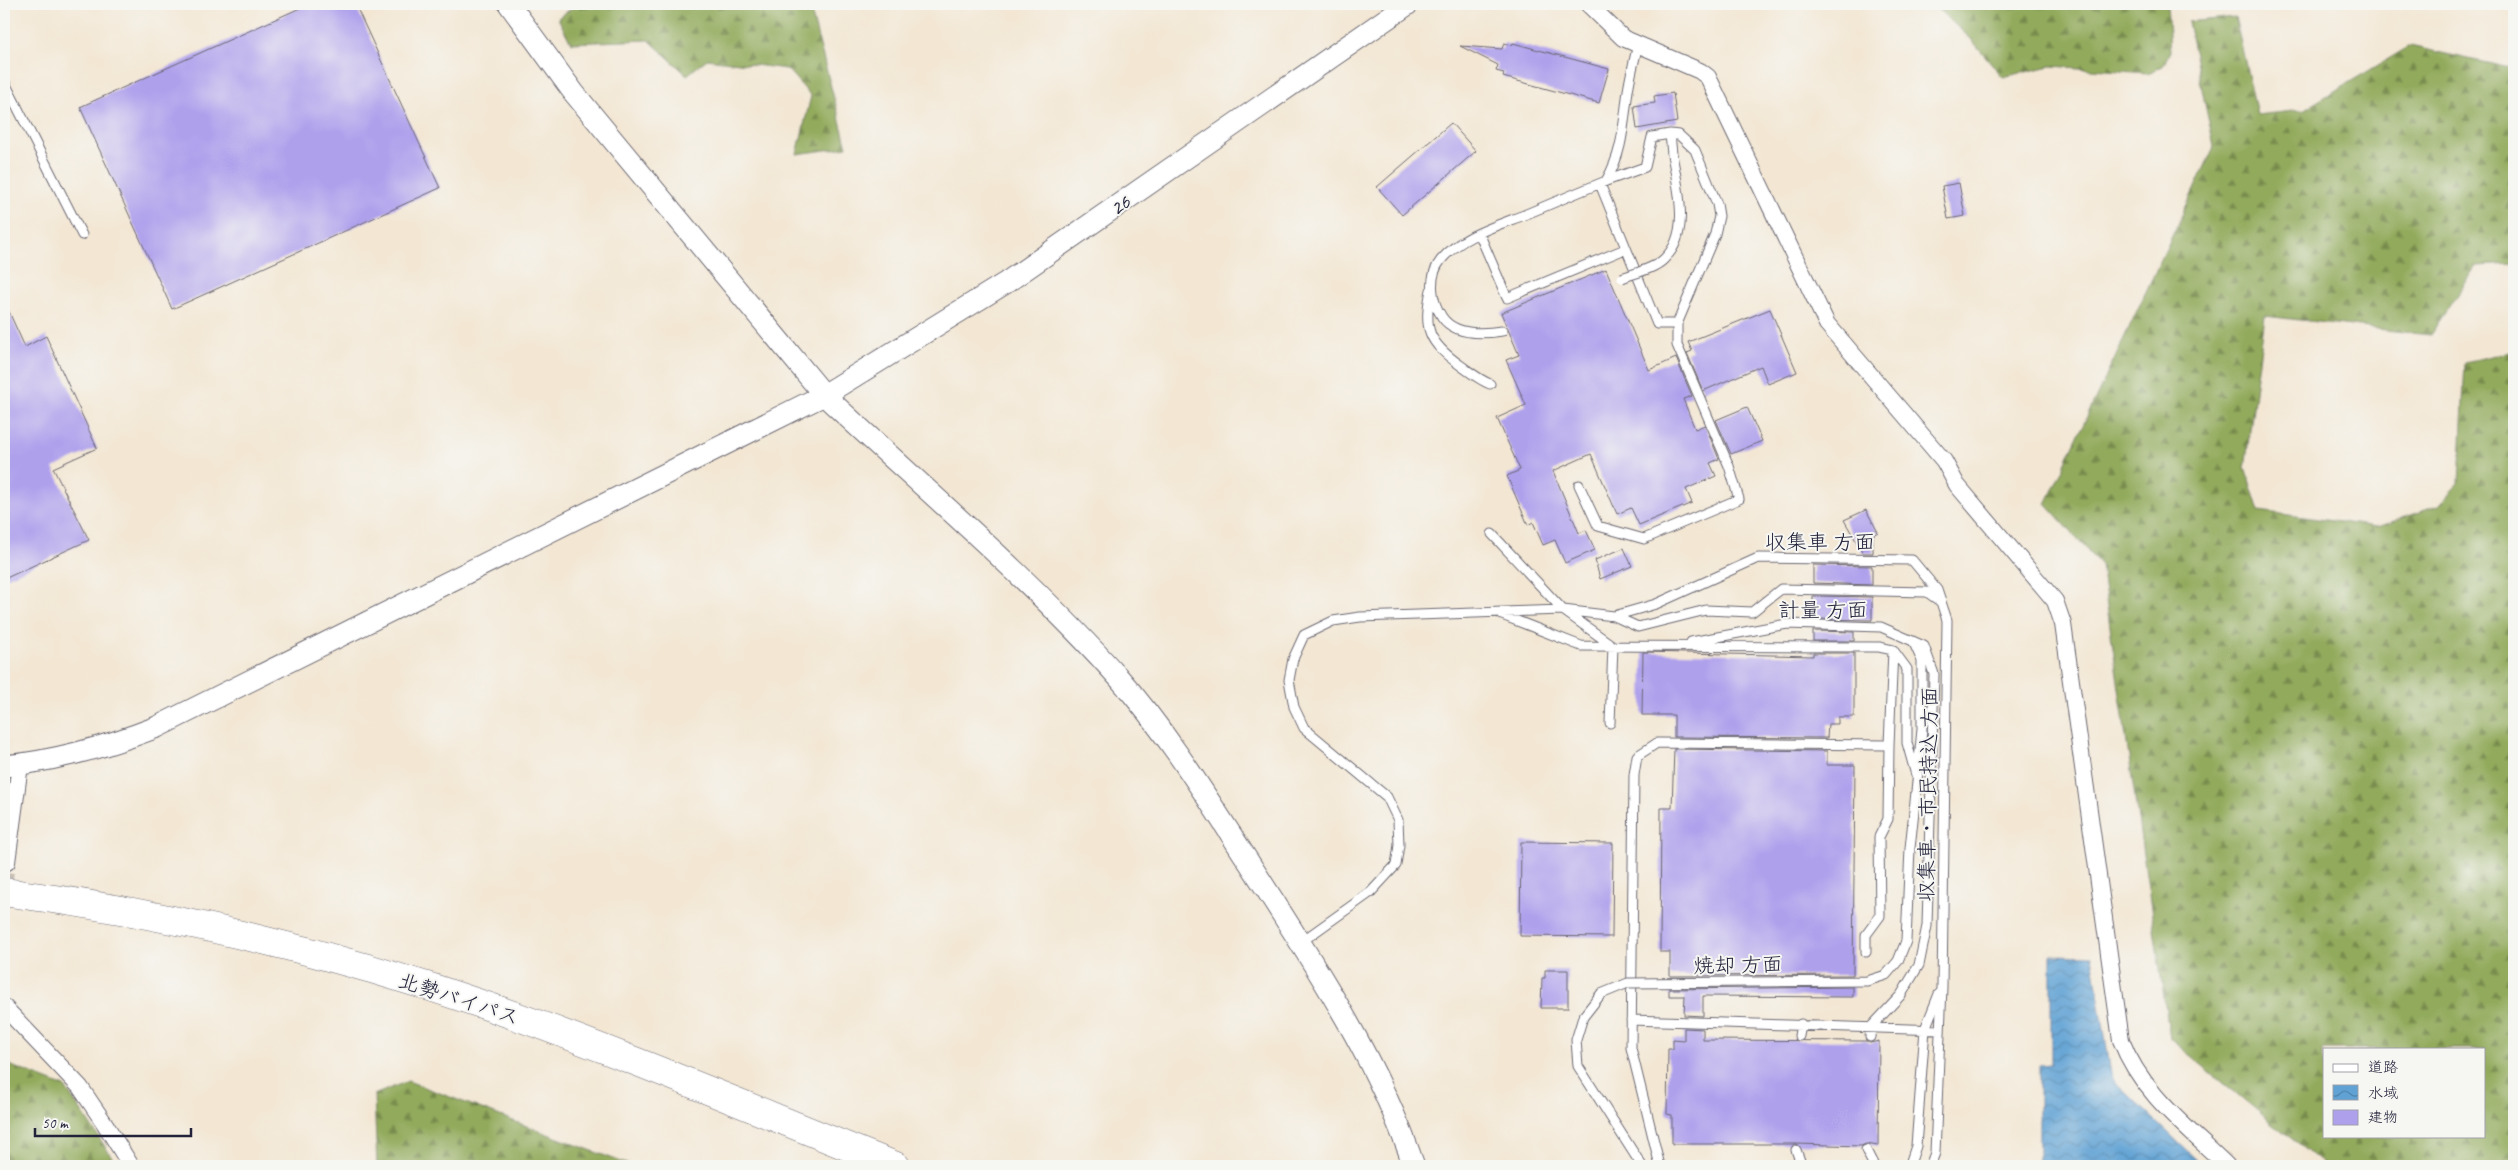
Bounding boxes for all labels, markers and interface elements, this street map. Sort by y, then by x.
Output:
street label: 26 [1105,189,1136,221]
street label: 収集車 方面 [1765,529,1875,555]
street label: 計量 方面 [1778,597,1868,623]
street label: 収集車・市民持込 方面 [1913,686,1943,902]
street label: 焼却 方面 [1693,951,1783,979]
street label: 北勢バイパス [395,967,523,1031]
legend [2323,1048,2486,1138]
text: 道路 [2368,1058,2398,1077]
text: 水域 [2368,1084,2398,1103]
scale bar [35,1105,191,1137]
text: 建物 [2368,1108,2398,1127]
text: 50 m [42,1114,69,1133]

